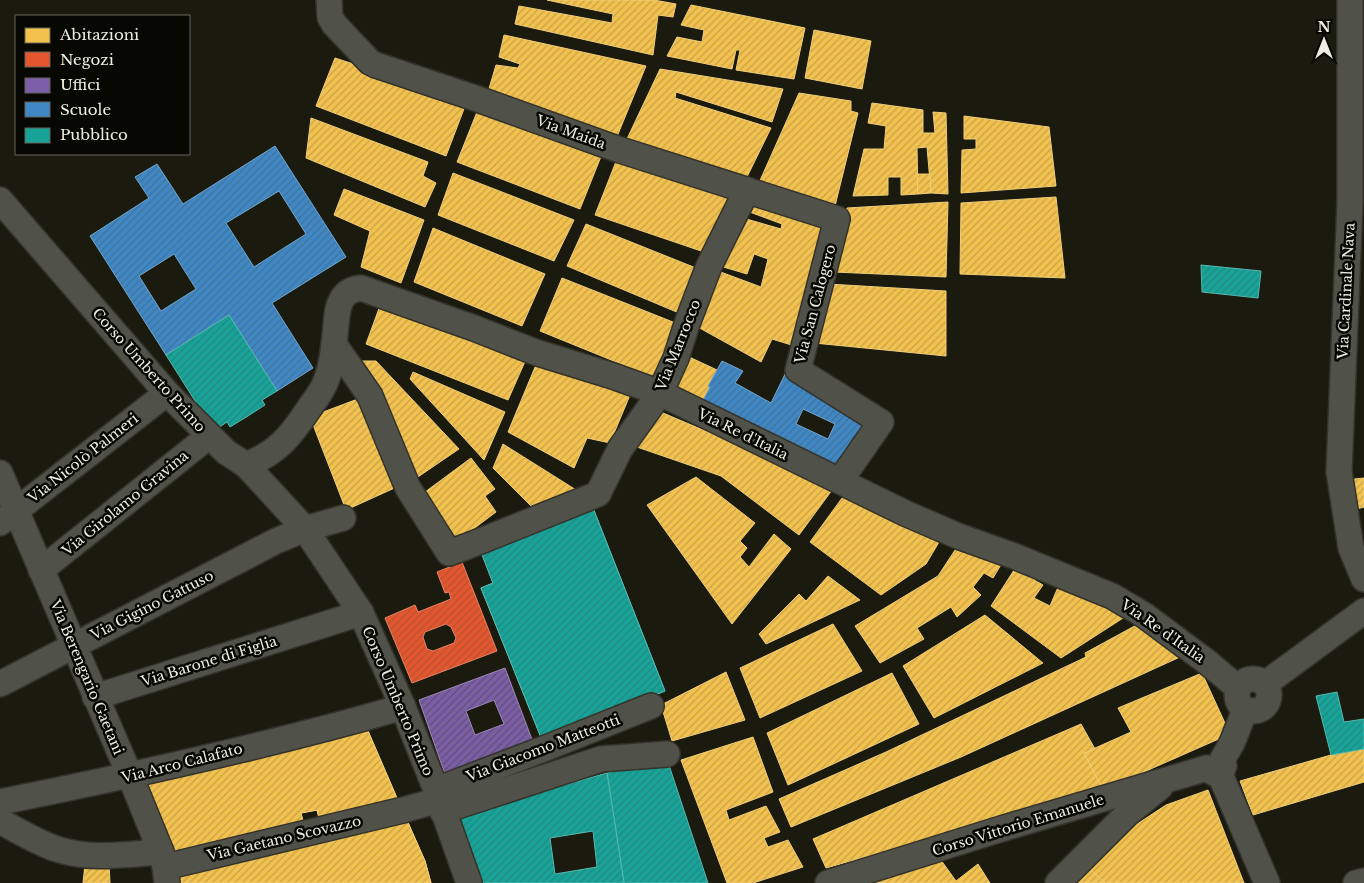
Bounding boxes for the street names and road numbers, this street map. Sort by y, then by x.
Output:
street label: Via Maida [533,111,608,153]
street label: Via Cardinale Nava [1333,222,1359,361]
street label: Via San Calogero [790,243,840,366]
street label: Via Marrocco [651,297,704,394]
street label: Corso Umberto Primo [89,304,209,436]
street label: Via Re d'Italia [694,404,791,464]
street label: Via Nicolò Palmeri [23,409,142,507]
street label: Via Girolamo Gravina [57,446,192,560]
street label: Via Gigino Gattuso [87,566,216,644]
street label: Via Re d'Italia [1117,595,1209,667]
street label: Via Berengario Gaetani [46,596,128,757]
street label: Corso Umberto Primo [358,623,438,779]
street label: Via Barone di Figlia [138,632,279,691]
street label: Via Giacomo Matteotti [463,710,622,786]
street label: Via Arco Calafato [119,739,244,787]
street label: Corso Vittorio Emanuele [930,790,1106,860]
street label: Via Gaetano Scovazzo [204,812,363,865]

